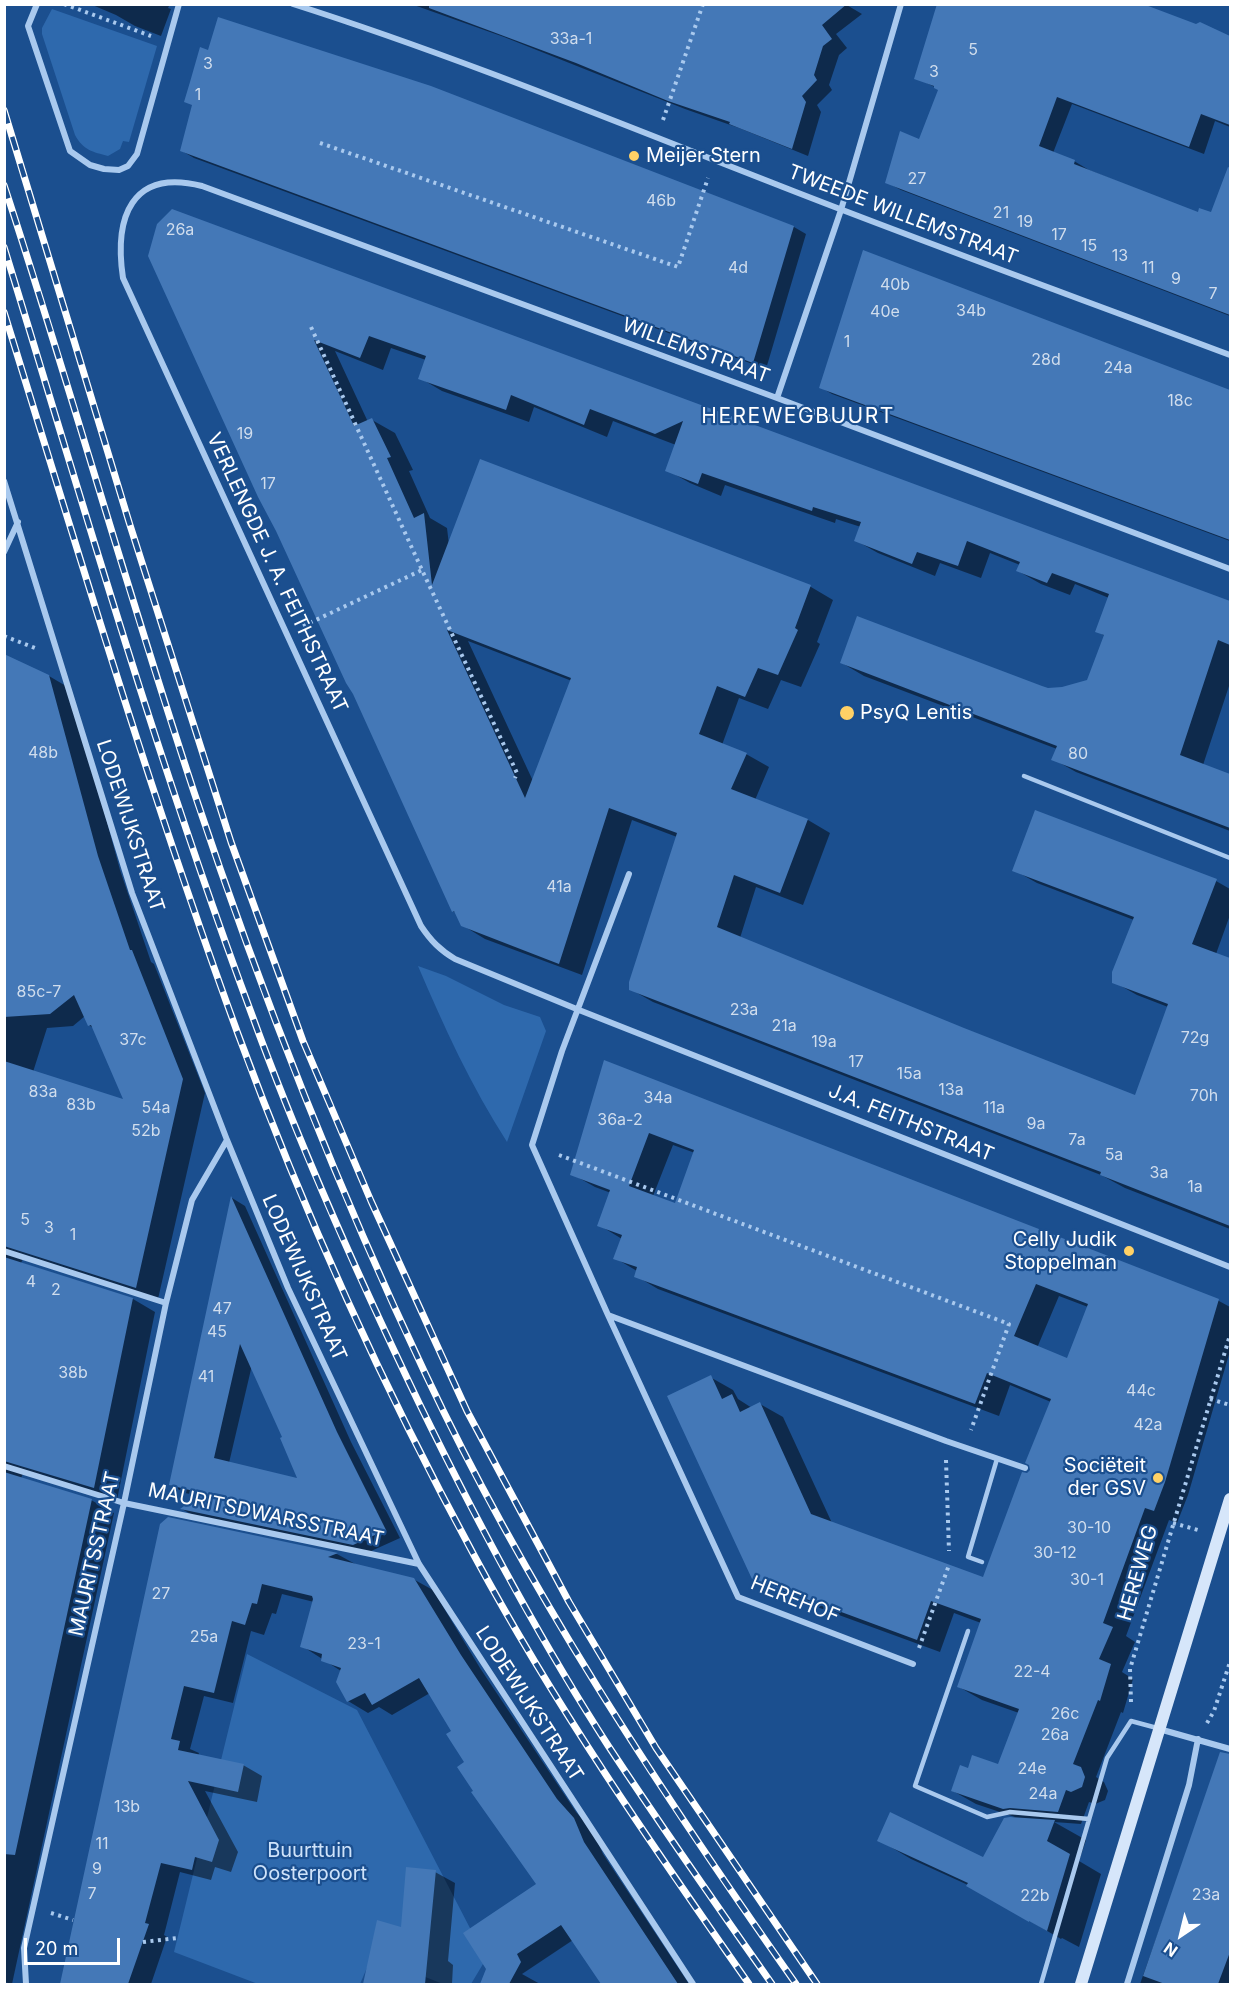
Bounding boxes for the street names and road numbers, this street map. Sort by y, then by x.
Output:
street label: TWEEDE WILLEMSTRAAT [785,160,1021,270]
street label: WILLEMSTRAAT [619,313,773,389]
street label: VERLENGDE J. A. FEITHSTRAAT [201,429,353,717]
street label: LODEWIJKSTRAAT [91,737,169,915]
street label: J.A. FEITHSTRAAT [825,1079,997,1167]
street label: LODEWIJKSTRAAT [256,1191,352,1365]
street label: MAURITSSTRAAT [64,1469,126,1639]
street label: MAURITSDWARSSTRAAT [146,1478,386,1552]
street label: HEREWEG [1113,1522,1163,1624]
street label: HEREHOF [747,1571,843,1629]
street label: LODEWIJKSTRAAT [470,1622,588,1786]

